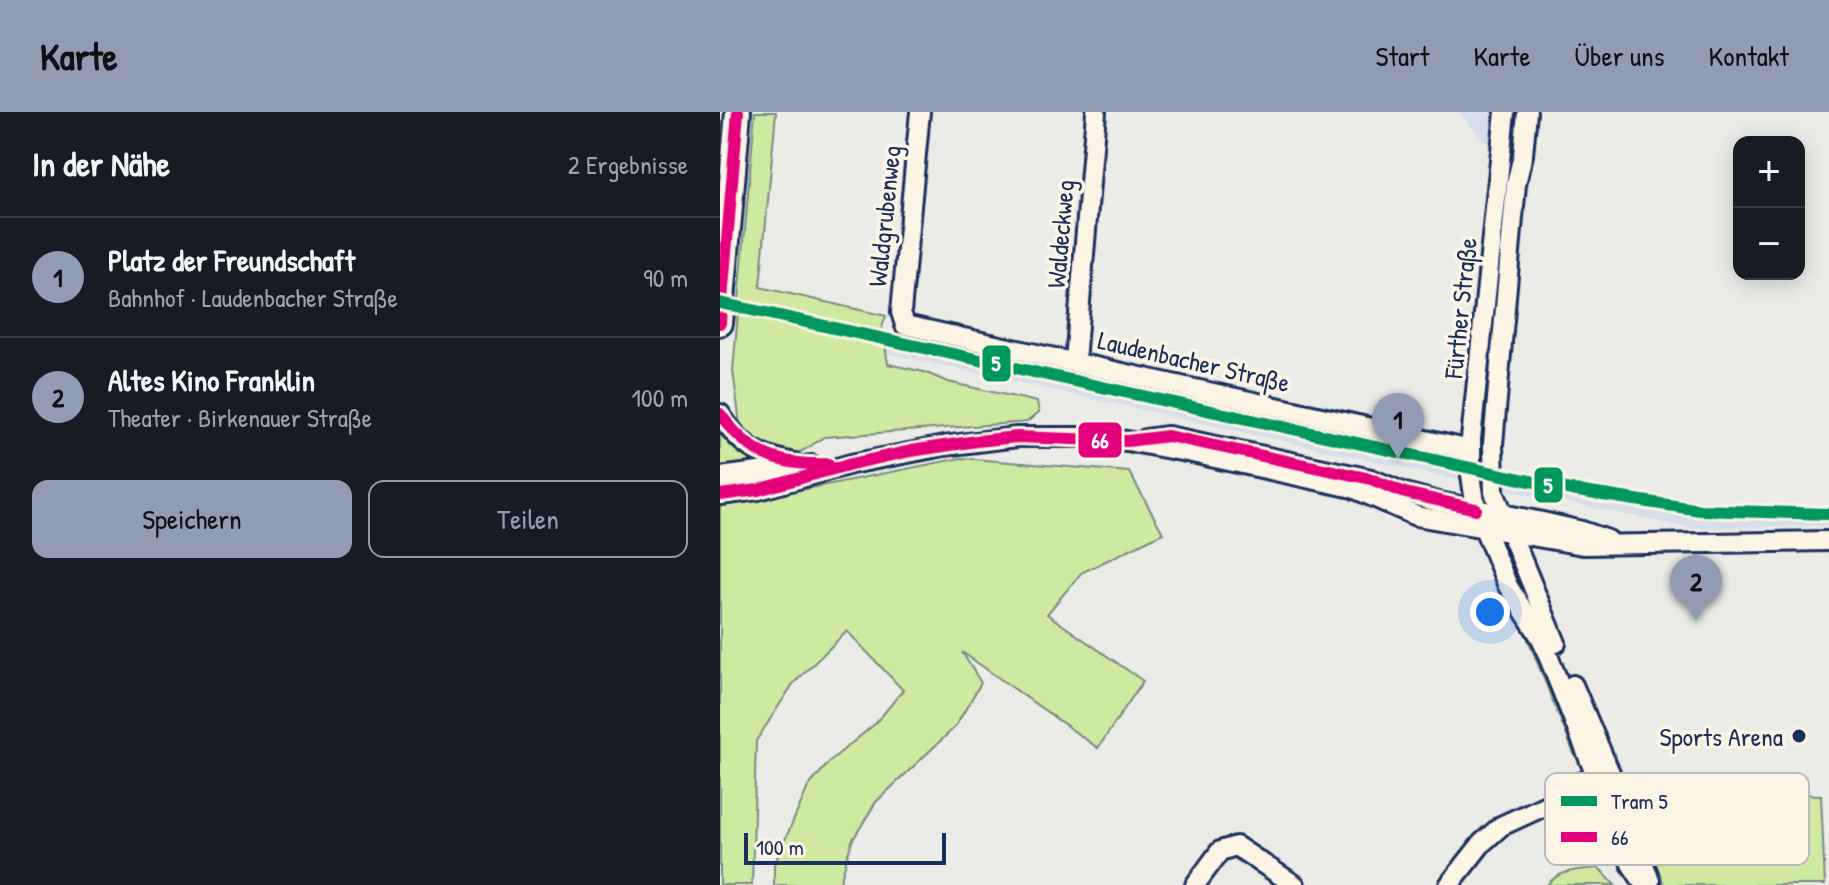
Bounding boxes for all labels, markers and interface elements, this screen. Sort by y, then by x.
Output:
text: Karte [40,30,118,82]
text: Start [1376,37,1429,75]
text: Karte [1473,37,1531,75]
text: Über uns [1575,37,1665,75]
text: Kontakt [1709,37,1789,75]
map controls [1733,136,1805,280]
button: + [1733,136,1805,208]
text: In der Nähe [32,141,170,187]
street label: Waldgrubenweg [859,144,909,288]
text: 2 Ergebnisse [568,147,688,182]
street label: Waldeckweg [1038,178,1082,290]
button: − [1733,208,1805,280]
street label: Fürther Straße [1435,236,1485,381]
text: Platz der Freundschaft [108,240,355,280]
text: 1 [53,260,63,295]
text: 90 m [643,260,688,295]
text: Bahnhof · Laudenbacher Straße [108,280,398,315]
street label: Laudenbacher Straße [1095,322,1293,400]
line badge: 5 [981,344,1012,383]
text: 5 [991,348,1001,378]
text: Altes Kino Franklin [108,360,315,400]
text: 2 [52,380,64,415]
text: 100 m [632,380,688,415]
pin: 1 [1372,393,1424,459]
text: Theater · Birkenauer Straße [108,400,372,435]
line badge: 66 [1077,421,1123,459]
text: 66 [1091,425,1109,455]
line badge: 5 [1533,466,1564,504]
text: 5 [1543,470,1553,500]
button: Speichern [32,480,352,558]
button: Teilen [368,480,688,558]
pin: 2 [1670,555,1722,621]
your location [1470,592,1510,632]
place label: Sports Arena [1660,719,1783,754]
marker: Sports Arena [1790,727,1808,745]
legend [1545,773,1809,865]
text: Tram 5 [1611,786,1668,816]
text: 66 [1611,822,1629,852]
scale bar [744,829,946,865]
text: 100 m [756,832,804,862]

